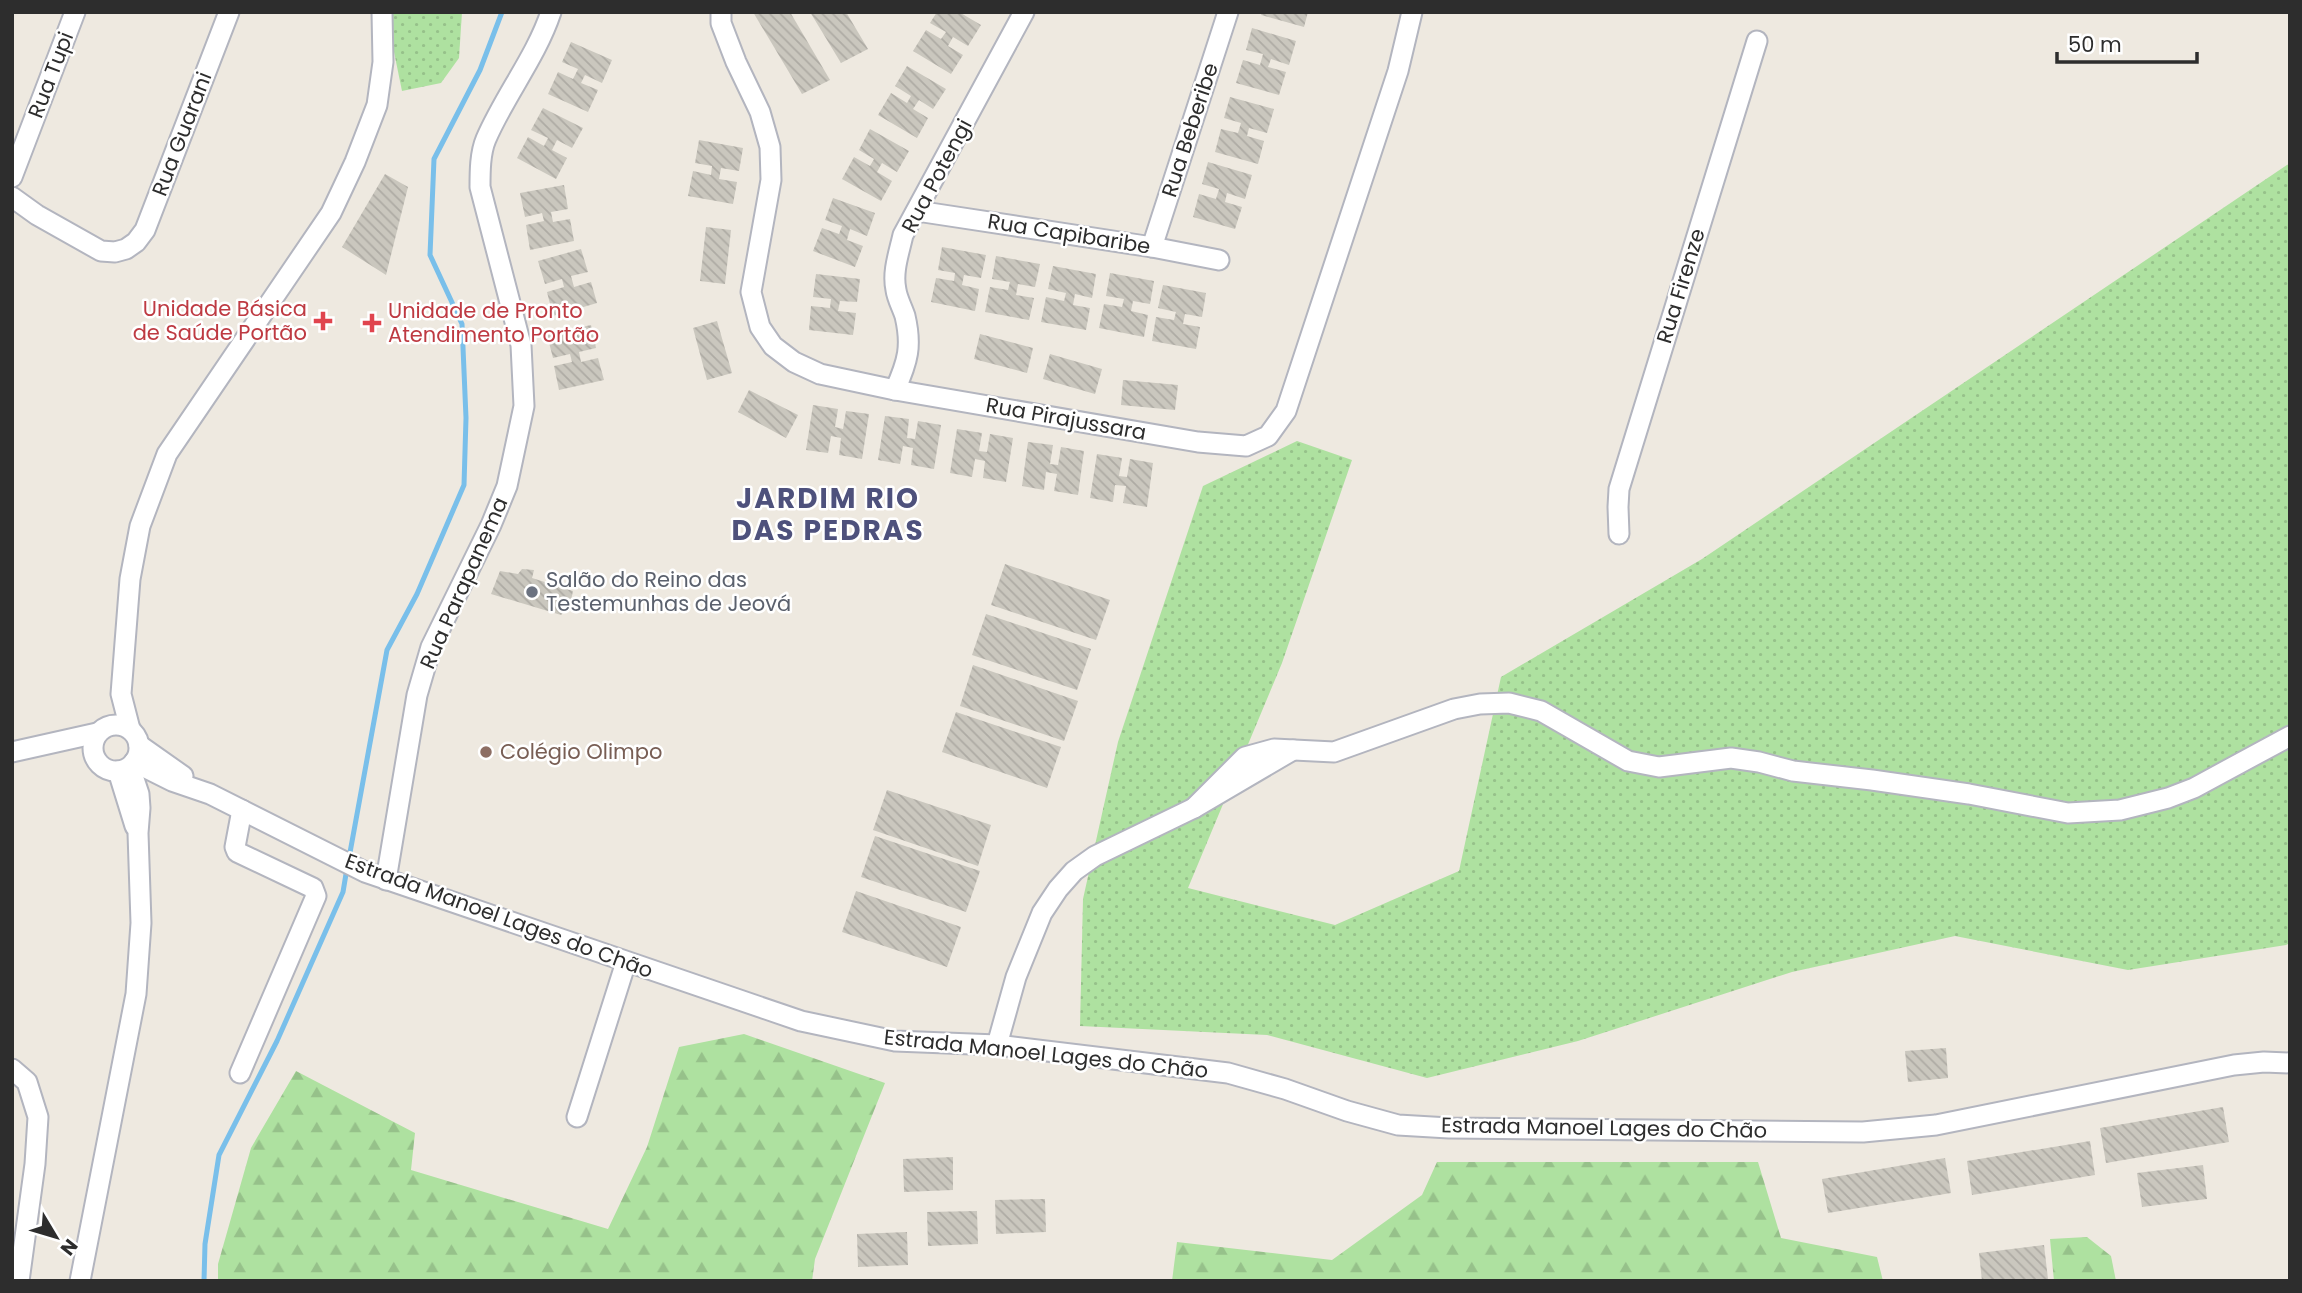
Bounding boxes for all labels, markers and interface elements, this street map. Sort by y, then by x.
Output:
scale bar [2057,21,2197,65]
street label: Rua Tupi [21,28,80,122]
text: 50 m [2068,30,2122,59]
street label: Rua Beberibe [1154,59,1225,201]
street label: Rua Guarani [145,68,218,200]
street label: Rua Potengi [894,114,979,238]
street label: Rua Capibaribe [986,206,1153,261]
street label: Rua Firenze [1649,225,1712,347]
place label: Unidade Básica de Saúde Portão [133,294,307,347]
place label: Unidade de Pronto Atendimento Portão [388,296,599,349]
marker: Unidade Básica de Saúde Portão [313,311,333,331]
marker: Unidade de Pronto Atendimento Portão [362,313,382,333]
street label: Rua Pirajussara [984,390,1148,447]
district label: JARDIM RIO DAS PEDRAS [731,479,925,550]
street label: Rua Parapanema [413,492,514,673]
place label: Salão do Reino das Testemunhas de Jeová [546,565,791,618]
marker: Salão do Reino das Testemunhas de Jeová [524,584,540,600]
place label: Colégio Olimpo [500,737,662,766]
marker: Colégio Olimpo [478,744,494,760]
street label: Estrada Manoel Lages do Chão [341,846,657,985]
street label: Estrada Manoel Lages do Chão [882,1022,1210,1085]
street label: Estrada Manoel Lages do Chão [1441,1110,1767,1145]
north arrow [21,1202,91,1272]
text: N [54,1233,84,1261]

